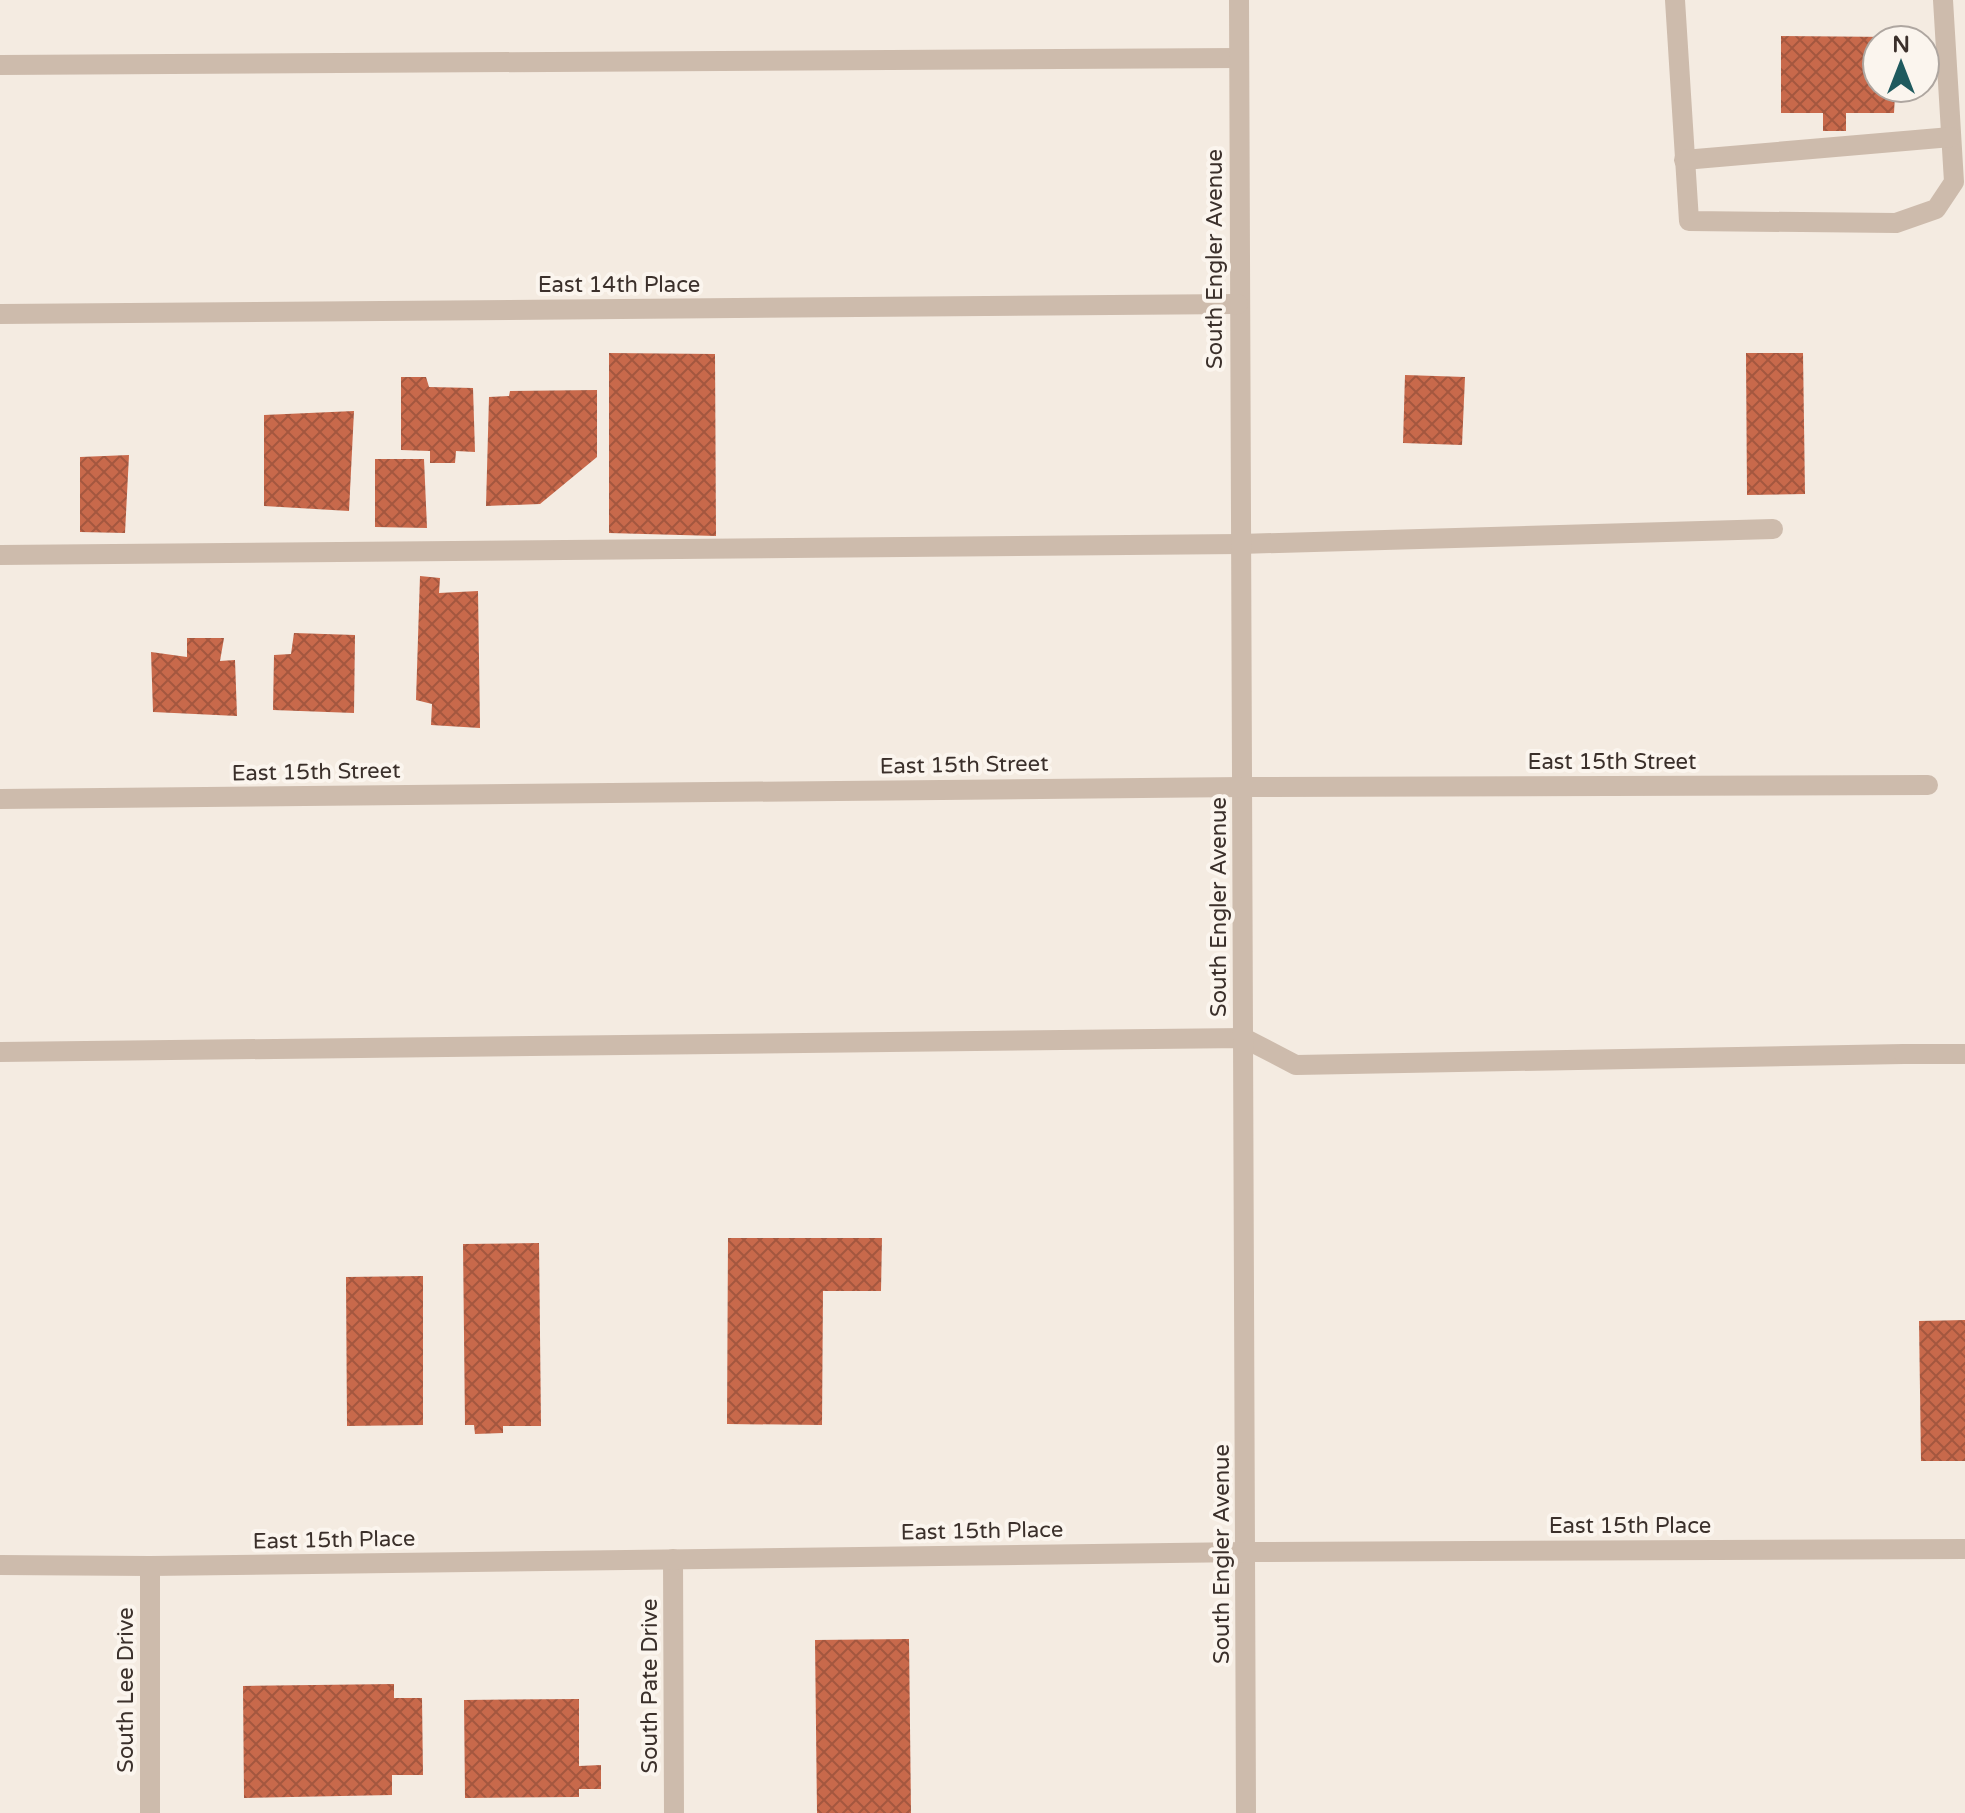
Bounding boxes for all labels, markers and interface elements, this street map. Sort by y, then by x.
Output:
north arrow [1861,24,1941,104]
text: N [1892,32,1910,58]
street label: South Engler Avenue [1202,149,1228,369]
street label: East 14th Place [538,272,700,298]
street label: East 15th Street [1528,749,1696,775]
street label: East 15th Street [879,751,1049,779]
street label: East 15th Street [231,758,401,786]
street label: South Engler Avenue [1206,797,1232,1017]
street label: South Engler Avenue [1209,1444,1235,1664]
street label: East 15th Place [1549,1513,1711,1539]
street label: East 15th Place [900,1517,1064,1545]
street label: East 15th Place [252,1526,416,1554]
street label: South Pate Drive [637,1599,663,1773]
street label: South Lee Drive [113,1607,139,1773]

